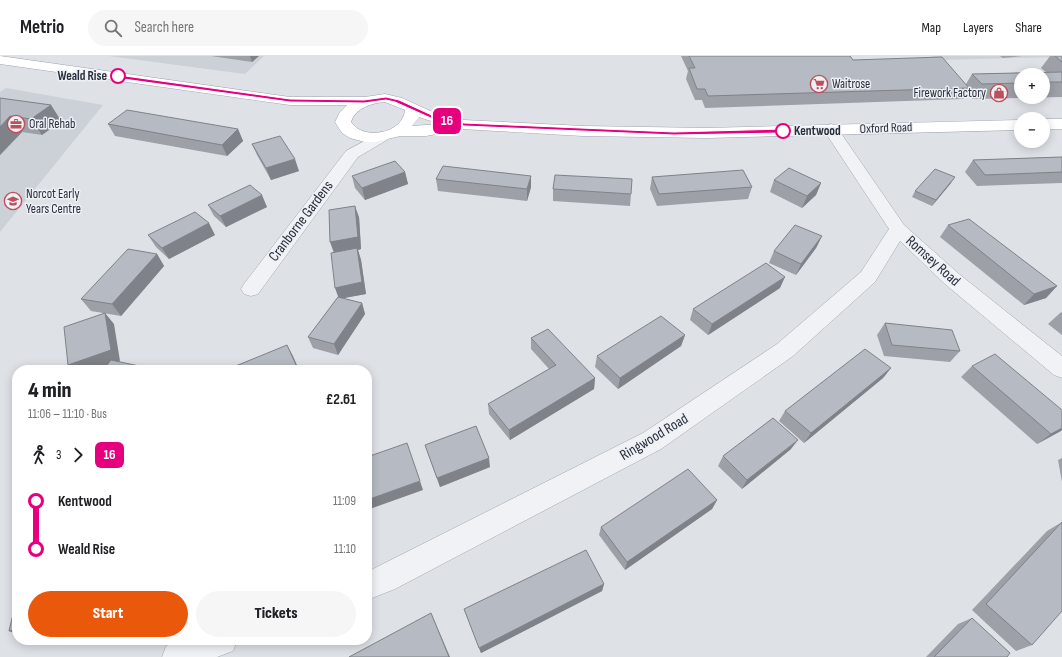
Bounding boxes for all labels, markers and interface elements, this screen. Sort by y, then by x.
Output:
search box [88,10,368,46]
text: Metrio [20,16,64,39]
icon: search [102,17,124,39]
text: Search here [134,18,194,37]
text: Map [921,19,941,36]
text: Layers [963,19,993,36]
text: Share [1015,19,1042,36]
place label: Weald Rise [57,68,107,84]
marker: Weald Rise [110,68,126,84]
map controls [1014,68,1050,148]
button: + [1014,68,1050,104]
supermarket icon: Waitrose [809,74,829,94]
place label: Waitrose [832,76,870,92]
shop icon: Firework Factory [989,83,1009,103]
place label: Firework Factory [913,85,986,101]
line badge: 16 [429,108,465,134]
text: 16 [441,112,453,129]
button: − [1014,112,1050,148]
office icon: Oral Rehab [6,114,26,134]
place label: Oral Rehab [29,116,75,132]
street label: Oxford Road [859,119,913,137]
marker: Kentwood [775,123,791,139]
place label: Kentwood [794,123,841,139]
street label: Cranborne Gardens [264,177,338,265]
place label: Norcot Early Years Centre [26,186,81,217]
school or university icon: Norcot Early Years Centre [3,191,23,211]
street label: Romsey Road [902,231,964,291]
text: 4 min [28,377,72,404]
text: £2.61 [326,390,356,409]
text: 11:06 – 11:10 · Bus [28,406,107,422]
street label: Ringwood Road [616,409,692,465]
icon: walk [28,444,50,466]
icon: forward [67,444,89,466]
text: 16 [103,446,116,463]
text: 3 [56,447,61,463]
text: Kentwood [58,492,112,511]
text: 11:09 [333,493,356,509]
text: Weald Rise [58,540,115,559]
text: 11:10 [334,541,356,557]
button: Start [28,591,188,637]
button: Tickets [196,591,356,637]

